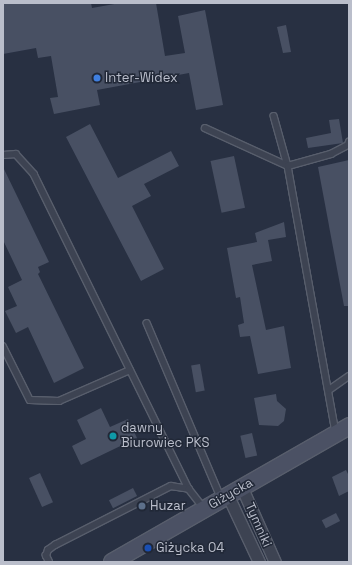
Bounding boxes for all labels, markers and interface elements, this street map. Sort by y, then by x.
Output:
place label: Inter-Widex [105,70,178,86]
marker: Inter-Widex [92,73,102,83]
place label: dawny Biurowiec PKS [121,421,209,452]
marker: dawny Biurowiec PKS [108,431,118,441]
street label: Giżycka [206,475,256,513]
place label: Huzar [150,498,186,514]
street label: Tymniki [241,500,275,550]
marker: Huzar [137,501,147,511]
place label: Giżycka 04 [156,540,224,556]
marker: Giżycka 04 [143,543,153,553]

